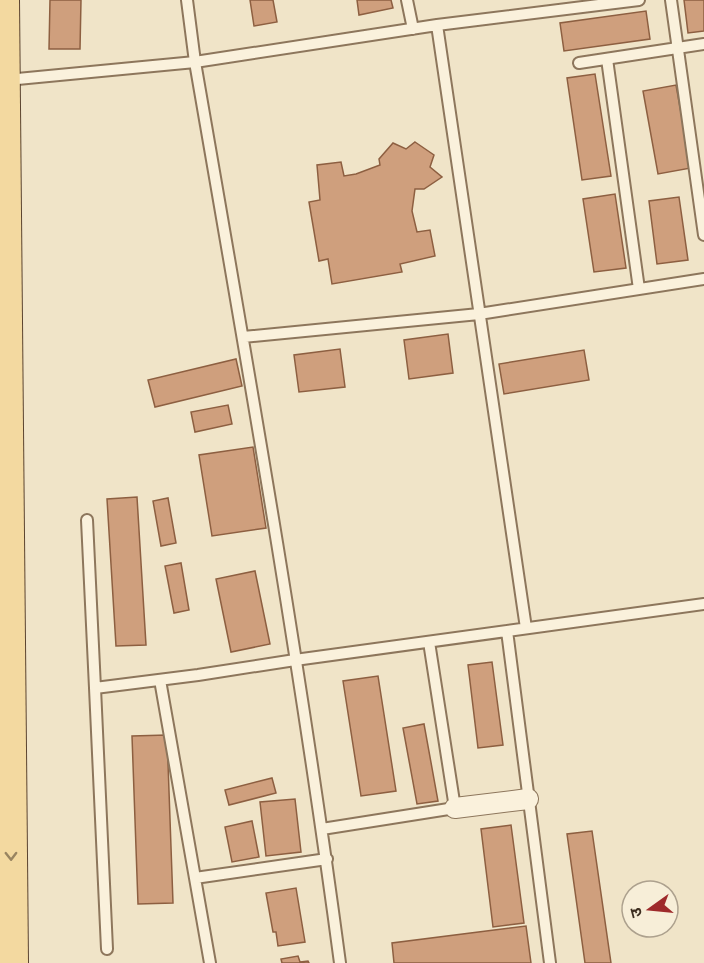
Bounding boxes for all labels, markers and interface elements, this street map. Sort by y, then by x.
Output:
one-way arrow [5,852,17,861]
north arrow [620,879,680,939]
text: उ [624,905,647,920]

